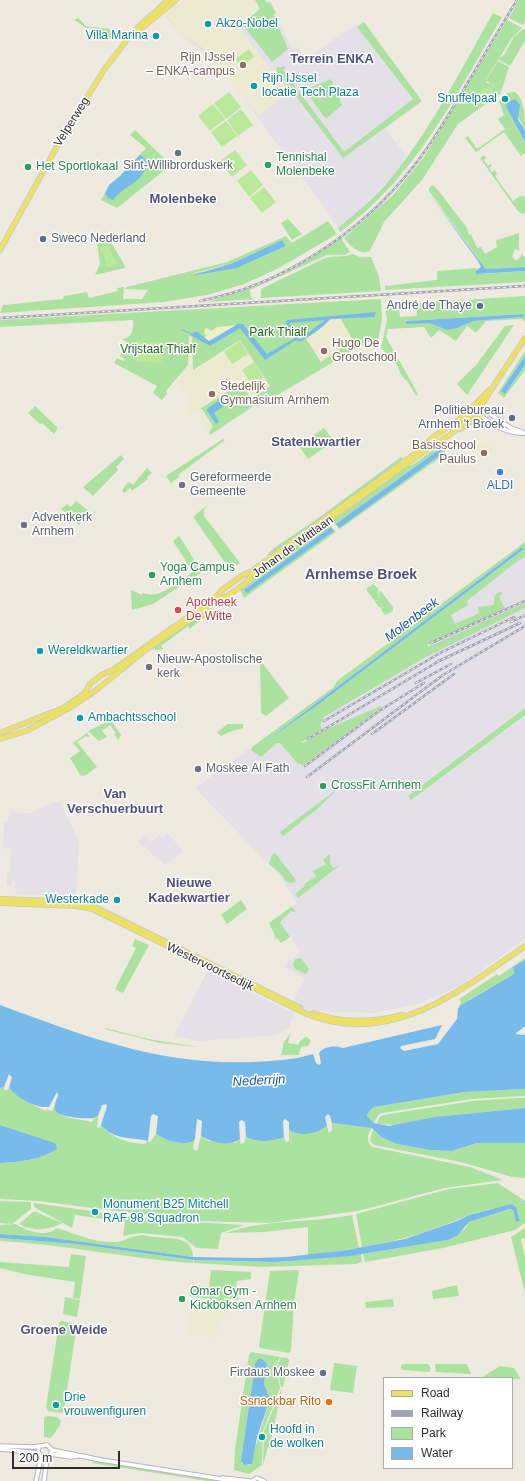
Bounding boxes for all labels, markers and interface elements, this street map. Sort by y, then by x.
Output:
place label: Akzo-Nobel [216,17,278,31]
marker: Akzo-Nobel [203,19,213,29]
place label: Villa Marina [86,29,148,43]
marker: Villa Marina [151,31,161,41]
place label: Rijn IJssel – ENKA-campus [146,51,235,79]
district label: Terrein ENKA [290,51,374,67]
marker: Rijn IJssel – ENKA-campus [238,60,248,70]
place label: Rijn IJssel locatie Tech Plaza [262,72,359,100]
marker: Rijn IJssel locatie Tech Plaza [249,81,259,91]
place label: Snuffelpaal [437,92,497,106]
street label: Velperweg [51,94,93,150]
marker: Snuffelpaal [500,94,510,104]
marker: Sint-Willibrorduskerk [173,148,183,158]
place label: Tennishal Molenbeke [276,151,335,179]
place label: Sint-Willibrorduskerk [123,159,233,173]
place label: Het Sportlokaal [36,160,118,174]
marker: Tennishal Molenbeke [263,160,273,170]
marker: Het Sportlokaal [23,162,33,172]
district label: Molenbeke [149,191,217,207]
place label: Sweco Nederland [51,232,146,246]
marker: Sweco Nederland [38,234,48,244]
place label: André de Thaye [387,299,472,313]
marker: André de Thaye [475,301,485,311]
park label: Park Thialf [249,326,307,340]
place label: Hugo De Grootschool [332,337,397,365]
park label: Vrijstaat Thialf [120,343,196,357]
marker: Hugo De Grootschool [319,346,329,356]
place label: Stedelijk Gymnasium Arnhem [220,380,329,408]
marker: Stedelijk Gymnasium Arnhem [207,389,217,399]
place label: Politiebureau Arnhem 't Broek [418,404,504,432]
marker: Politiebureau Arnhem 't Broek [507,413,517,423]
district label: Statenkwartier [271,434,361,450]
place label: Basisschool Paulus [412,439,476,467]
marker: Basisschool Paulus [479,448,489,458]
marker: ALDI [495,467,505,477]
place label: Gereformeerde Gemeente [190,471,271,499]
place label: ALDI [487,479,513,493]
marker: Gereformeerde Gemeente [177,480,187,490]
place label: Adventkerk Arnhem [32,511,92,539]
street label: Johan de Wittlaan [250,513,336,581]
marker: Adventkerk Arnhem [19,520,29,530]
place label: Yoga Campus Arnhem [160,561,235,589]
district label: Arnhemse Broek [305,567,417,583]
marker: Yoga Campus Arnhem [147,570,157,580]
water label: Molenbeek [382,595,442,645]
place label: Apotheek De Witte [186,596,237,624]
marker: Apotheek De Witte [173,605,183,615]
place label: Wereldkwartier [48,644,128,658]
marker: Wereldkwartier [35,646,45,656]
place label: Nieuw-Apostolische kerk [157,653,262,681]
marker: Nieuw-Apostolische kerk [144,662,154,672]
place label: Ambachtsschool [88,711,176,725]
marker: Ambachtsschool [75,713,85,723]
place label: Moskee Al Fath [206,762,289,776]
marker: Moskee Al Fath [193,764,203,774]
place label: CrossFit Arnhem [331,779,421,793]
marker: CrossFit Arnhem [318,781,328,791]
district label: Van Verschuerbuurt [67,786,163,817]
district label: Nieuwe Kadekwartier [148,875,230,906]
place label: Westerkade [45,893,109,907]
marker: Westerkade [112,895,122,905]
street label: Westervoortsedijk [164,940,256,994]
water label: Nederrijn [232,1072,286,1090]
place label: Monument B25 Mitchell RAF 98 Squadron [103,1198,228,1226]
marker: Monument B25 Mitchell RAF 98 Squadron [90,1207,100,1217]
place label: Omar Gym - Kickboksen Arnhem [190,1285,297,1313]
marker: Omar Gym - Kickboksen Arnhem [177,1294,187,1304]
district label: Groene Weide [20,1322,108,1338]
place label: Firdaus Moskee [230,1366,315,1380]
marker: Firdaus Moskee [318,1368,328,1378]
legend [383,1377,513,1469]
text: Road [421,1386,450,1400]
place label: Drie vrouwenfiguren [64,1391,146,1419]
place label: Ssnackbar Rito [240,1395,321,1409]
marker: Ssnackbar Rito [324,1397,334,1407]
marker: Drie vrouwenfiguren [51,1400,61,1410]
text: Railway [421,1406,463,1420]
place label: Hoofd in de wolken [270,1423,324,1451]
text: Park [421,1426,446,1440]
marker: Hoofd in de wolken [257,1432,267,1442]
scale bar [14,1443,122,1469]
text: Water [421,1446,453,1460]
text: 200 m [19,1451,52,1465]

